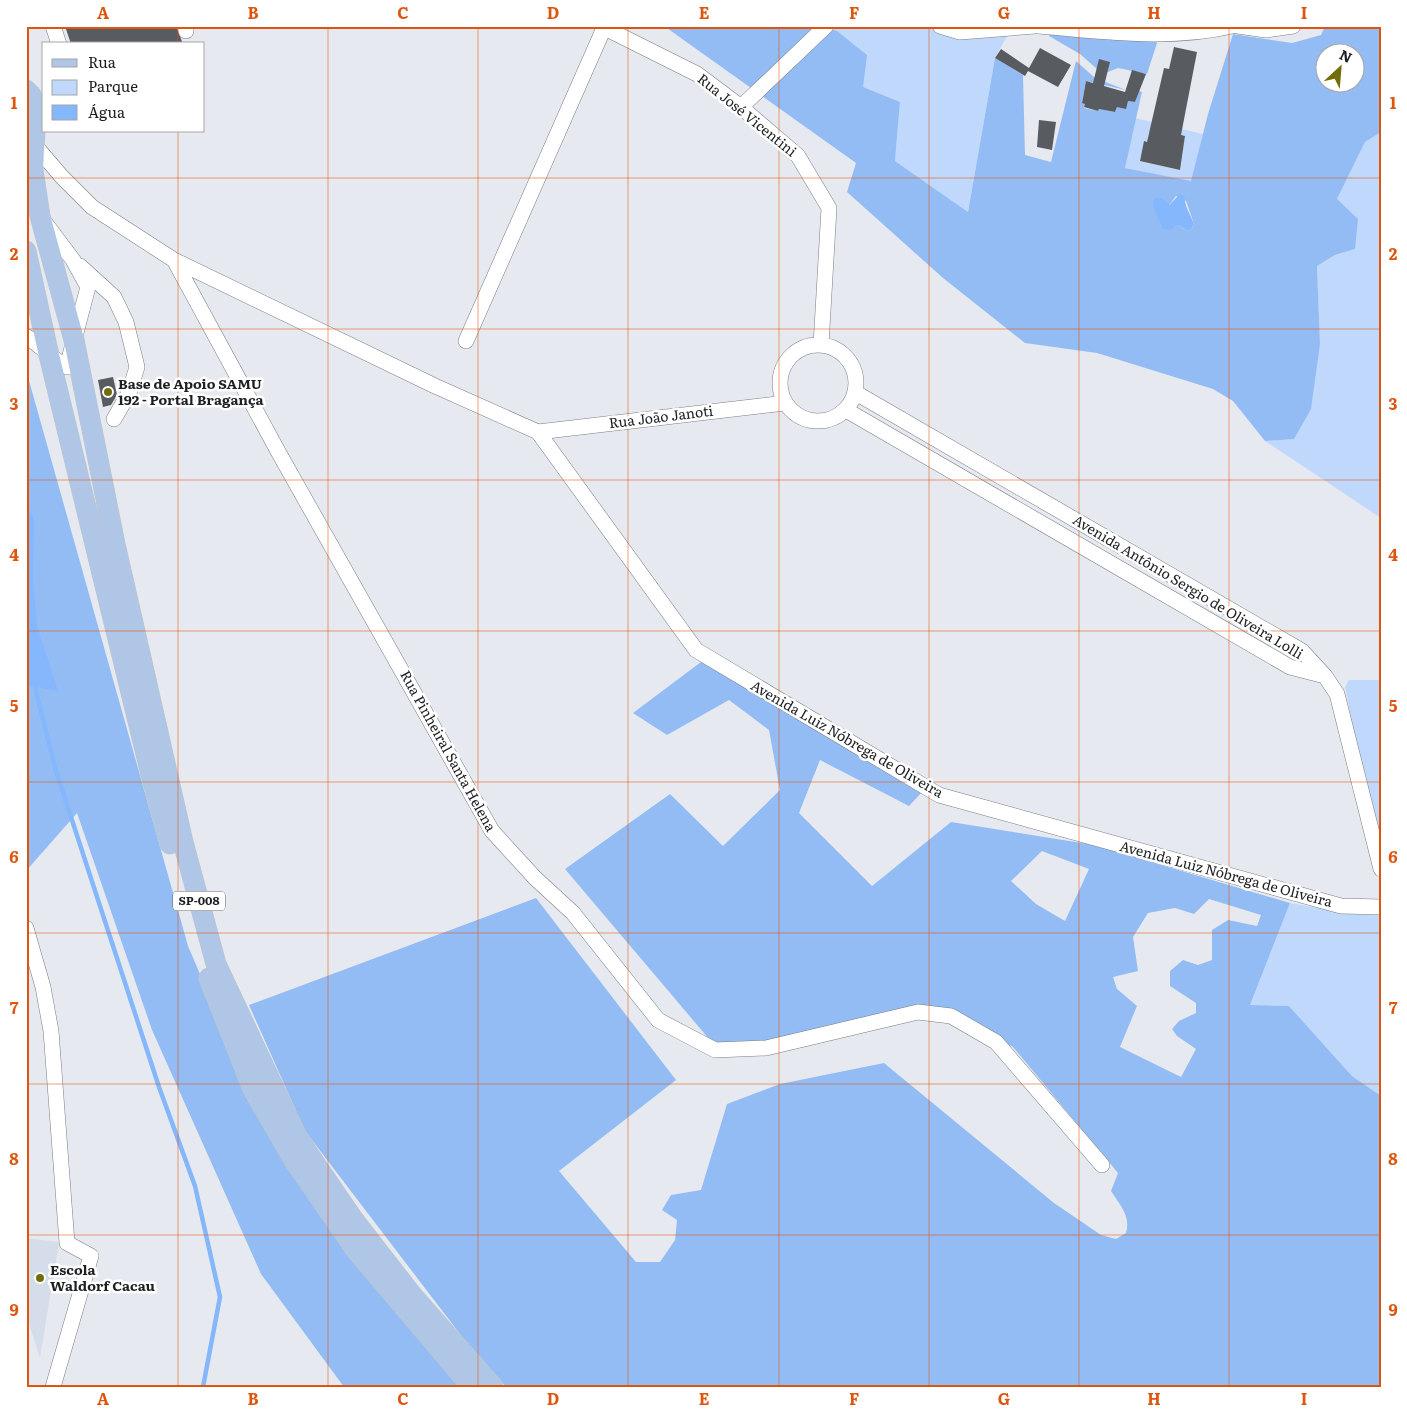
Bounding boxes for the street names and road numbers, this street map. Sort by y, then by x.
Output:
street label: Rua José Vicentini [694,68,802,161]
street label: Rua João Janoti [608,400,714,432]
street label: Avenida Antônio Sergio de Oliveira Lolli [1069,509,1308,663]
street label: Rua Pinheiral Santa Helena [396,666,502,835]
street label: Avenida Luiz Nóbrega de Oliveira [747,675,948,802]
street label: Avenida Luiz Nóbrega de Oliveira [1118,835,1335,911]
road number: SP-008 [173,891,225,910]

